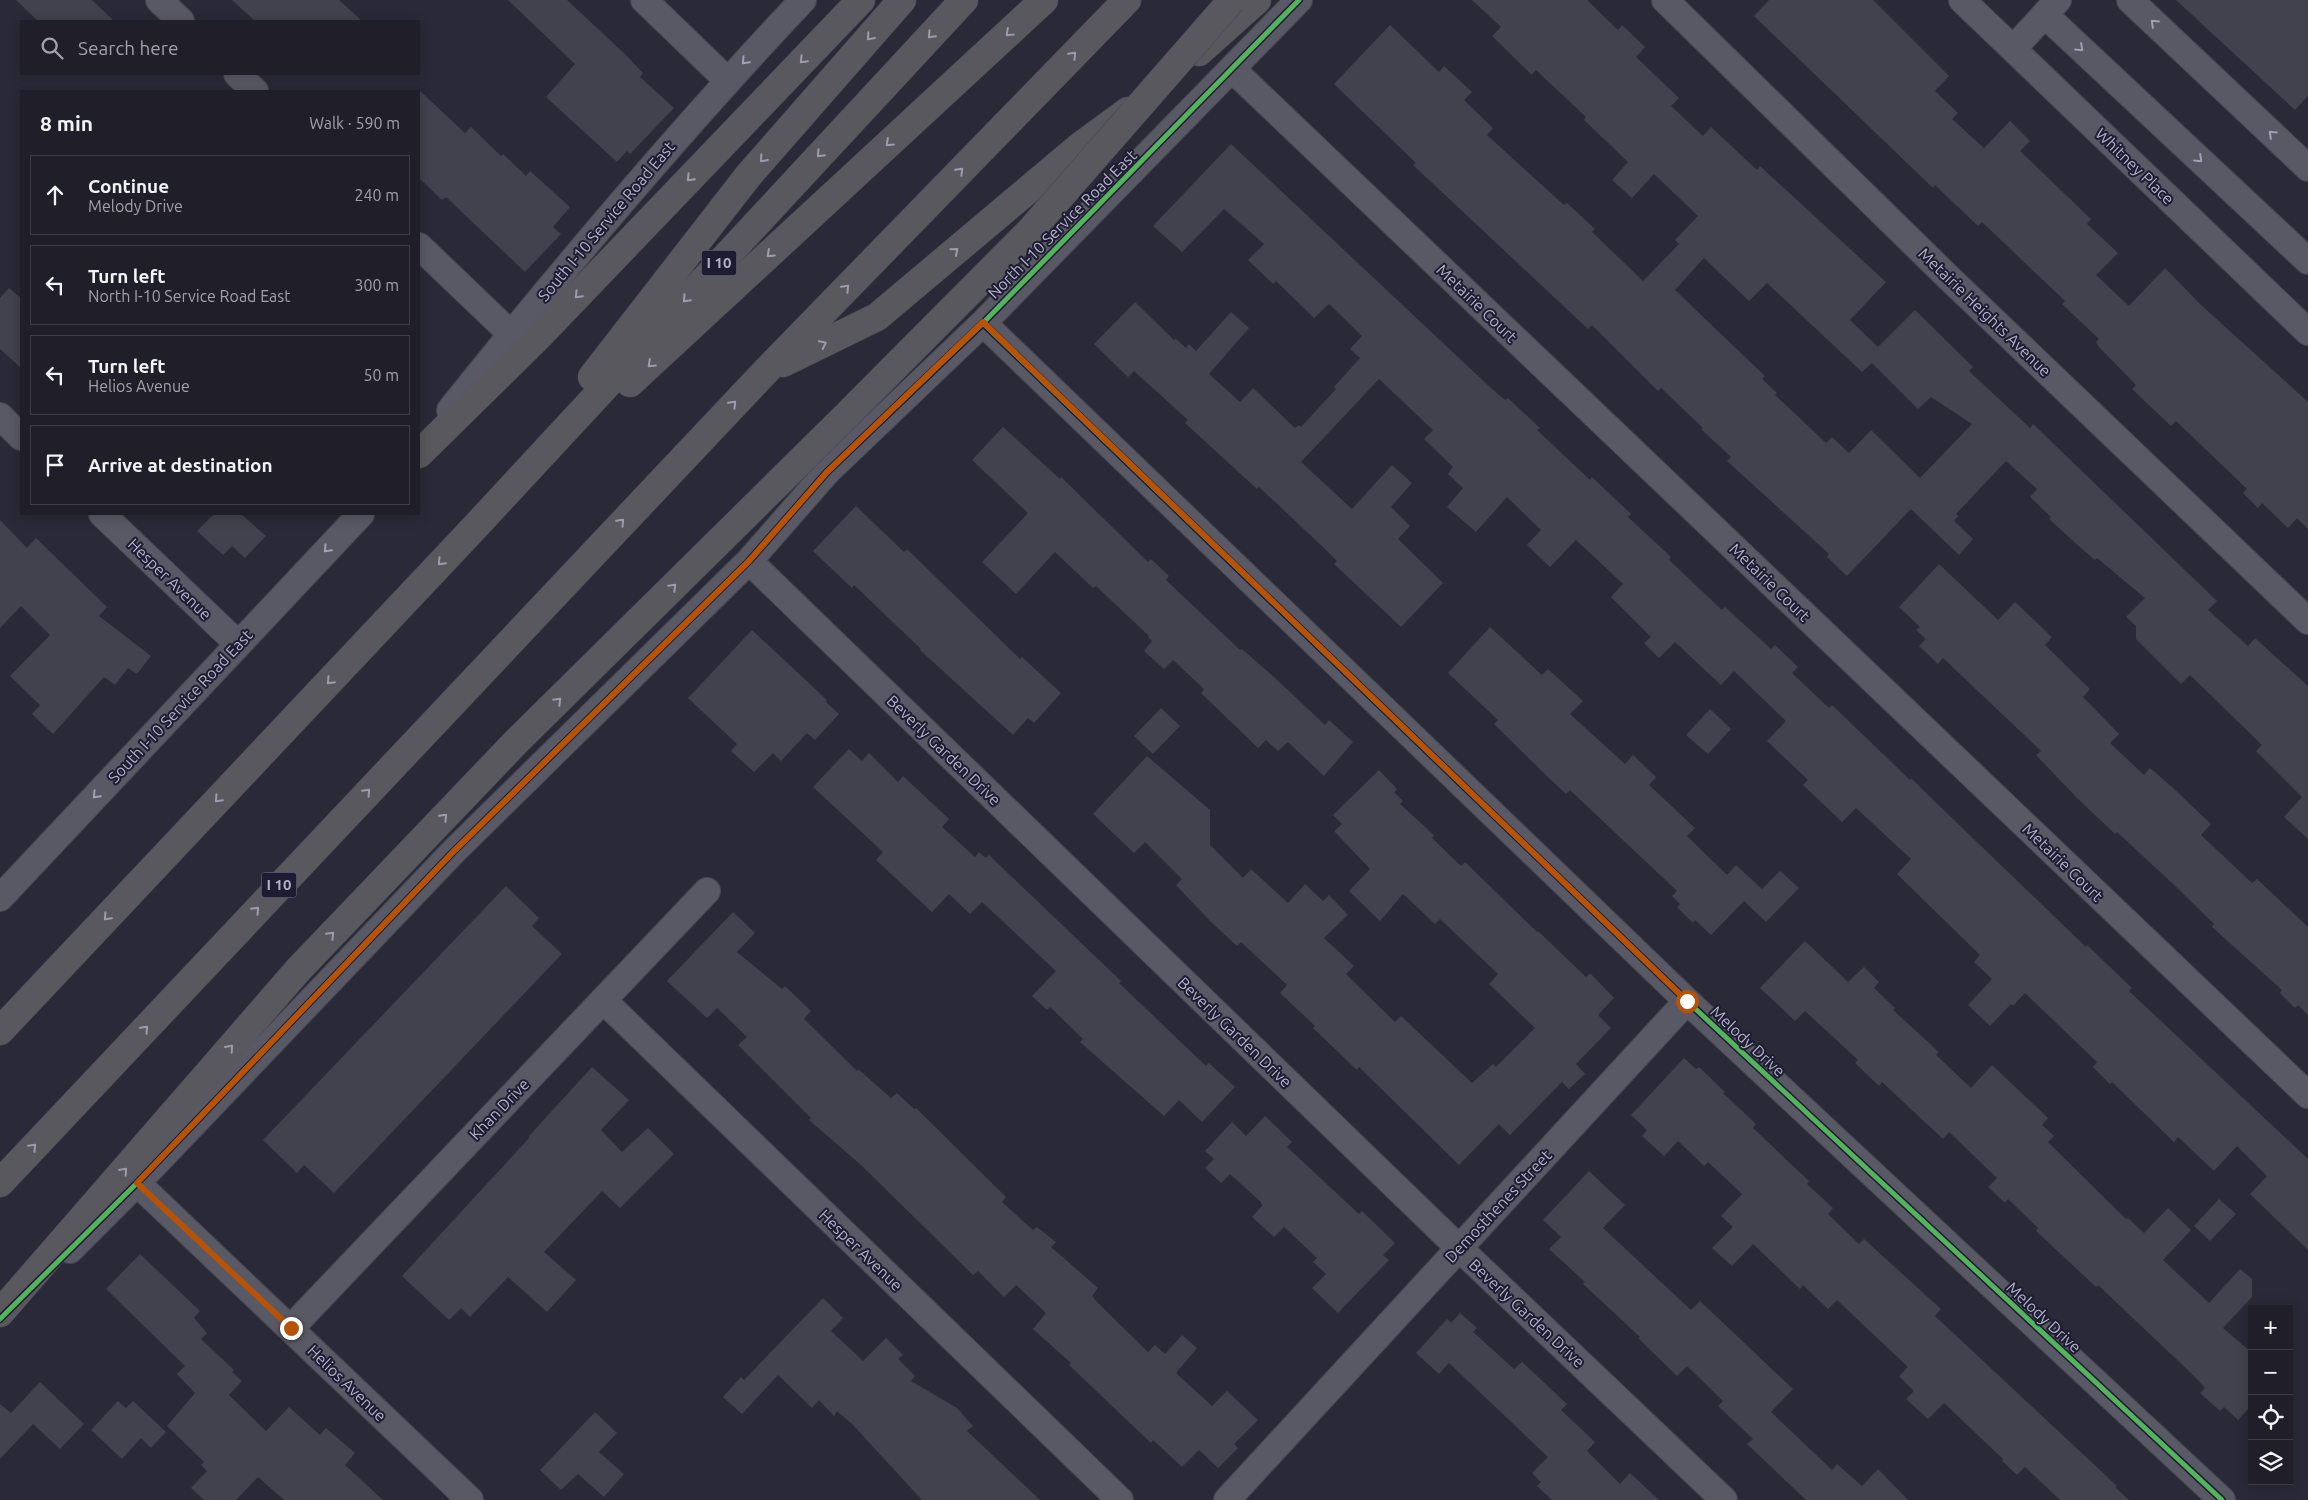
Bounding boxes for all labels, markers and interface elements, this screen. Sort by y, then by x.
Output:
search box [20,20,420,75]
one-way arrow [2151,20,2160,29]
one-way arrow [1005,27,1014,36]
one-way arrow [928,30,937,39]
one-way arrow [866,31,875,40]
icon: search [38,34,66,62]
text: Search here [78,37,178,59]
one-way arrow [2075,42,2084,51]
one-way arrow [1067,52,1076,61]
one-way arrow [742,55,751,64]
one-way arrow [800,55,809,64]
text: 8 min [40,111,93,135]
text: Walk · 590 m [309,114,400,132]
street label: Whitney Place [2092,124,2178,208]
one-way arrow [2269,131,2278,140]
street label: South I-10 Service Road East [534,137,678,304]
one-way arrow [886,138,895,147]
street label: North I-10 Service Road East [984,146,1140,302]
one-way arrow [817,149,826,158]
one-way arrow [2193,153,2202,162]
one-way arrow [760,154,769,163]
one-way arrow [954,168,963,177]
one-way arrow [687,172,696,181]
text: Continue [88,175,169,197]
icon: ahead [41,181,69,209]
text: 240 m [354,186,399,204]
text: Melody Drive [88,197,183,215]
street label: Metairie Heights Avenue [1915,244,2055,380]
one-way arrow [767,248,776,257]
one-way arrow [950,248,959,257]
road number: I 10 [702,250,736,276]
street label: Metairie Court [1433,260,1521,346]
text: Turn left [88,265,166,287]
icon: left [41,271,69,299]
text: 300 m [354,276,399,294]
one-way arrow [840,285,849,294]
text: North I-10 Service Road East [88,287,291,305]
one-way arrow [575,289,584,298]
one-way arrow [683,293,692,302]
one-way arrow [818,339,827,350]
text: Turn left [88,355,166,377]
one-way arrow [647,358,656,367]
icon: left [41,361,69,389]
text: 50 m [363,366,399,384]
text: Helios Avenue [88,377,190,395]
one-way arrow [727,401,736,410]
icon: arrive [41,451,69,479]
text: Arrive at destination [88,454,273,476]
one-way arrow [615,519,624,528]
street label: Hesper Avenue [125,535,215,623]
street label: Metairie Court [1726,539,1814,625]
one-way arrow [324,544,333,553]
one-way arrow [438,557,447,566]
one-way arrow [667,584,676,593]
street label: South I-10 Service Road East [104,625,256,786]
one-way arrow [327,675,336,684]
street label: Beverly Garden Drive [883,691,1005,809]
one-way arrow [552,698,561,707]
one-way arrow [361,788,370,797]
one-way arrow [93,790,102,799]
one-way arrow [215,793,224,802]
one-way arrow [438,814,447,823]
street label: Metairie Court [2019,819,2107,905]
road number: I 10 [262,872,296,898]
one-way arrow [250,907,259,916]
one-way arrow [104,912,113,921]
one-way arrow [325,931,334,940]
street label: Beverly Garden Drive [1174,973,1296,1091]
route start [1676,990,1699,1013]
street label: Melody Drive [1707,1002,1789,1080]
one-way arrow [139,1025,148,1034]
one-way arrow [224,1045,233,1054]
street label: Khan Drive [466,1075,532,1143]
one-way arrow [27,1144,36,1153]
street label: Demosthenes Street [1441,1145,1555,1266]
one-way arrow [118,1167,127,1176]
street label: Hesper Avenue [816,1206,906,1294]
street label: Beverly Garden Drive [1466,1255,1588,1371]
street label: Melody Drive [2003,1278,2085,1356]
map controls [2248,1305,2293,1485]
button: + [2248,1305,2293,1350]
route end [280,1317,303,1340]
street label: Helios Avenue [304,1341,390,1425]
button: − [2248,1350,2293,1395]
button: locate [2248,1395,2293,1440]
button: layers [2248,1440,2293,1485]

